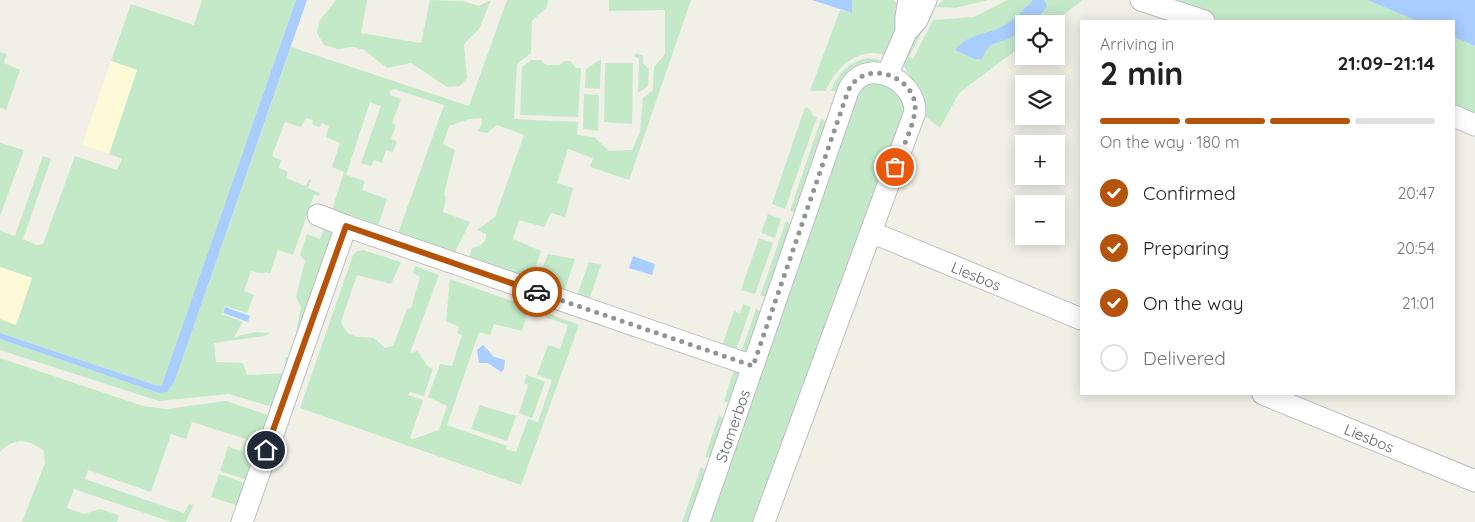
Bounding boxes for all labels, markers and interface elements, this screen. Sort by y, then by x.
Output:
map controls [1015,15,1065,245]
button: locate [1015,15,1065,65]
text: Arriving in [1100,34,1174,54]
text: 21:09–21:14 [1337,51,1435,75]
text: 2 min [1100,53,1183,93]
button: layers [1015,75,1065,125]
text: On the way · 180 m [1100,132,1240,152]
button: + [1015,135,1065,185]
pin [874,146,916,188]
icon: bag [881,153,909,181]
icon: check [1100,179,1128,207]
text: Confirmed [1143,181,1236,205]
text: 20:47 [1397,183,1435,203]
button: − [1015,195,1065,245]
icon: check [1100,234,1128,262]
text: Preparing [1143,236,1229,260]
text: 20:54 [1396,238,1435,258]
street label: Liesbos [949,257,1004,294]
courier [512,267,562,317]
icon: car [523,278,551,306]
icon: check [1100,289,1128,317]
text: On the way [1143,291,1244,315]
text: 21:01 [1402,293,1435,313]
text: Delivered [1143,346,1226,370]
street label: Stamerbos [711,387,754,465]
street label: Liesbos [1342,419,1397,456]
pin [245,429,287,471]
icon: home [252,436,280,464]

